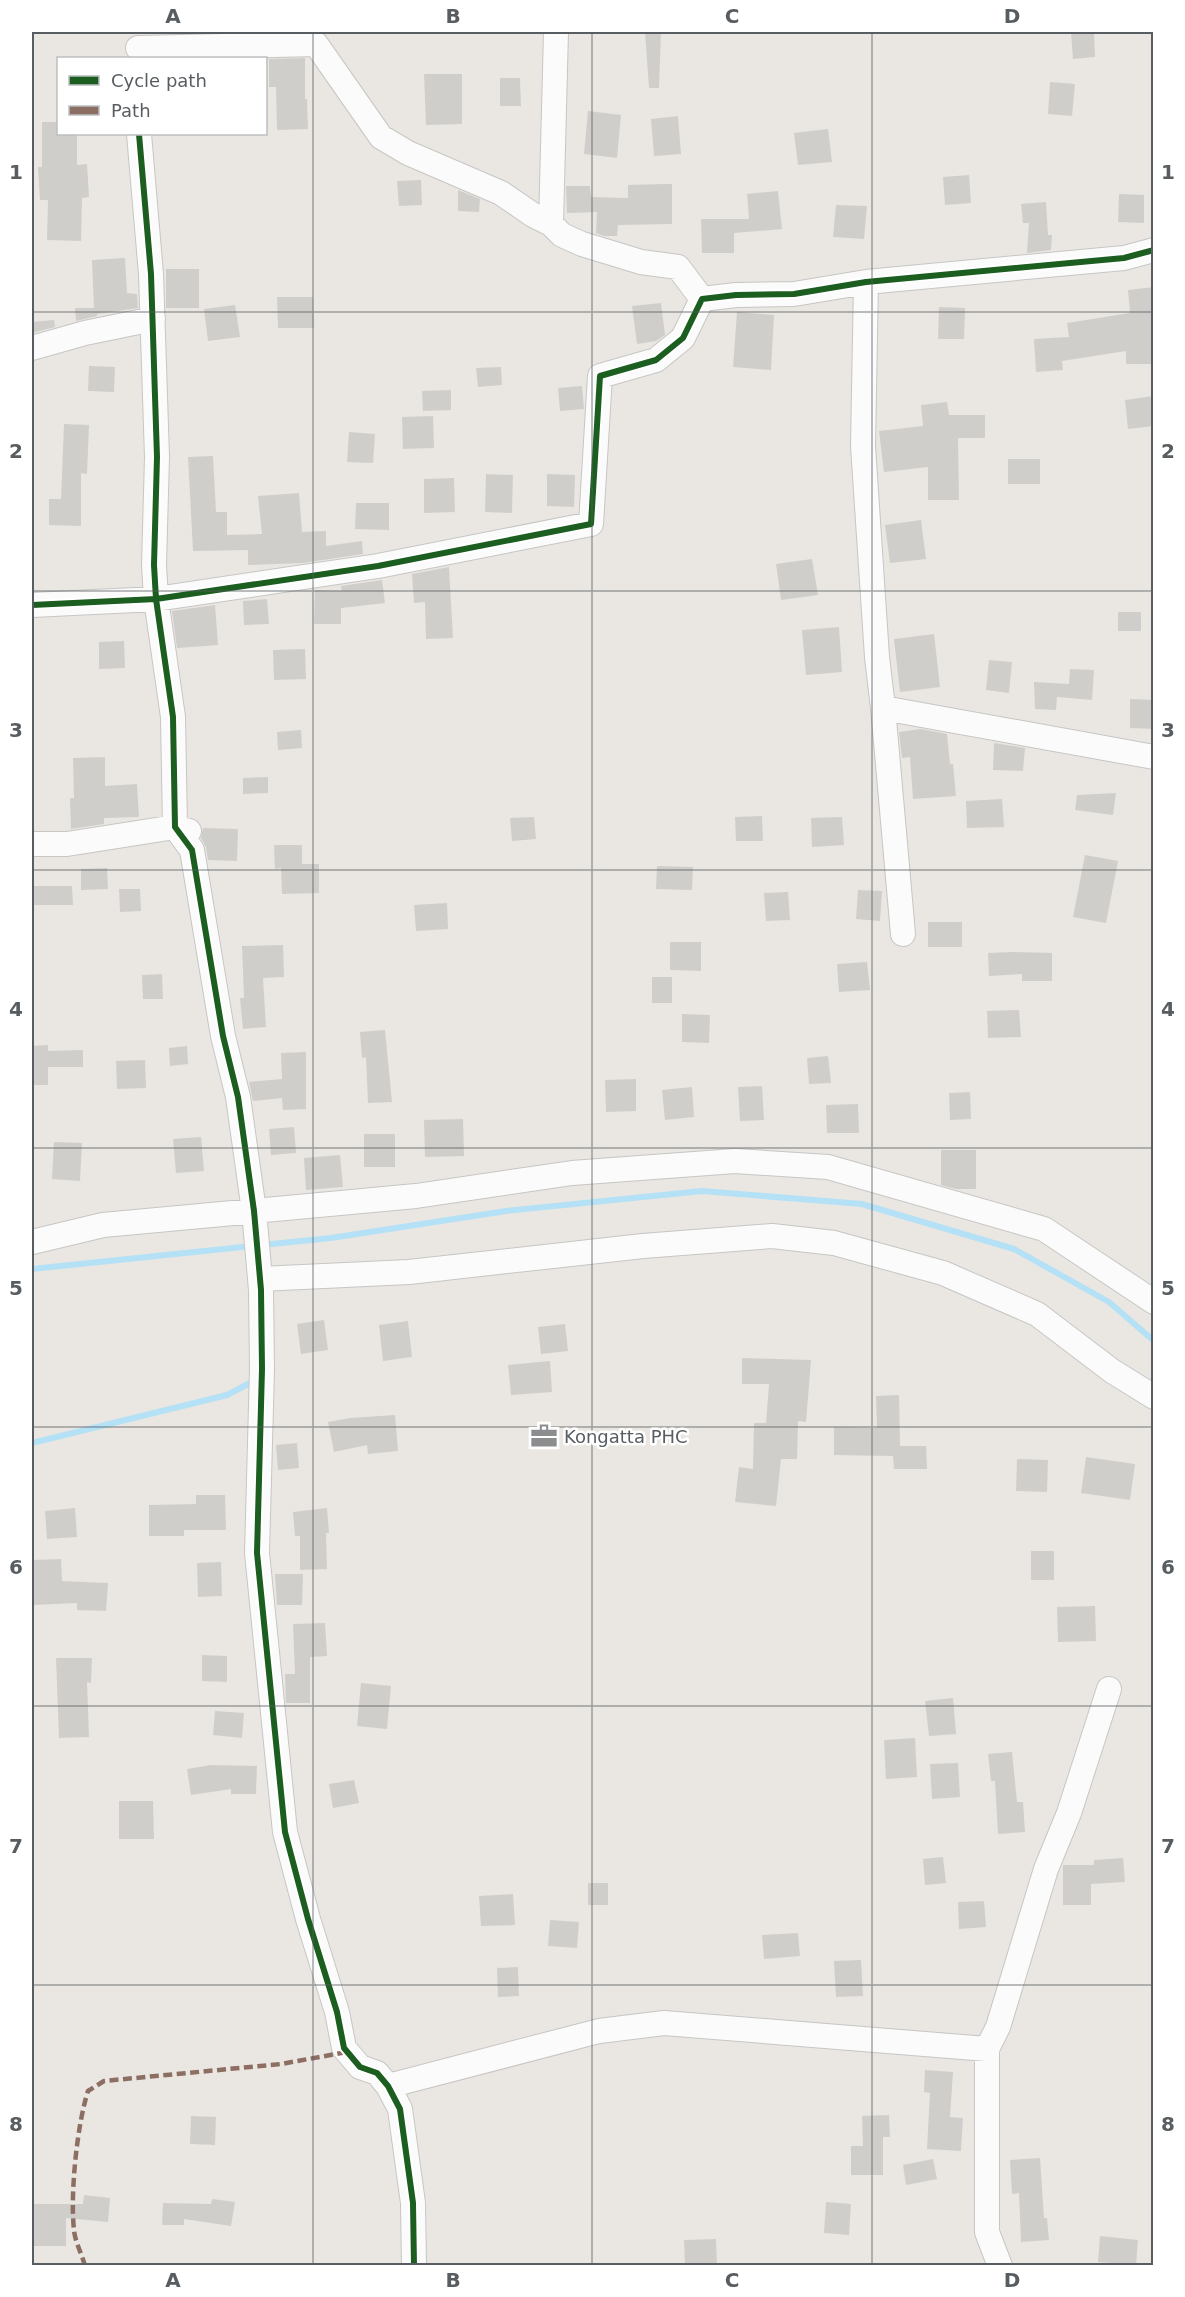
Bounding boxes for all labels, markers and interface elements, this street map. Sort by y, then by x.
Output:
text: A [165,4,181,28]
text: B [445,4,461,28]
text: C [725,4,739,28]
text: D [1004,4,1020,28]
legend [57,57,267,135]
text: Cycle path [111,70,207,91]
text: Path [111,100,151,121]
text: 1 [9,160,23,184]
text: 1 [1161,160,1175,184]
text: 2 [9,439,23,463]
text: 2 [1161,439,1175,463]
text: 3 [9,718,23,742]
text: 3 [1161,718,1175,742]
text: 4 [9,997,23,1021]
text: 4 [1161,997,1175,1021]
text: 5 [9,1276,23,1300]
text: 5 [1161,1276,1175,1300]
office icon: Kongatta PHC [529,1421,559,1451]
place label: Kongatta PHC [564,1426,688,1447]
text: 6 [9,1555,23,1579]
text: 6 [1161,1555,1175,1579]
text: 7 [9,1834,23,1858]
text: 7 [1161,1834,1175,1858]
text: 8 [9,2112,23,2136]
text: 8 [1161,2112,1175,2136]
text: A [165,2268,181,2292]
text: B [445,2268,461,2292]
text: C [725,2268,739,2292]
text: D [1004,2268,1020,2292]

